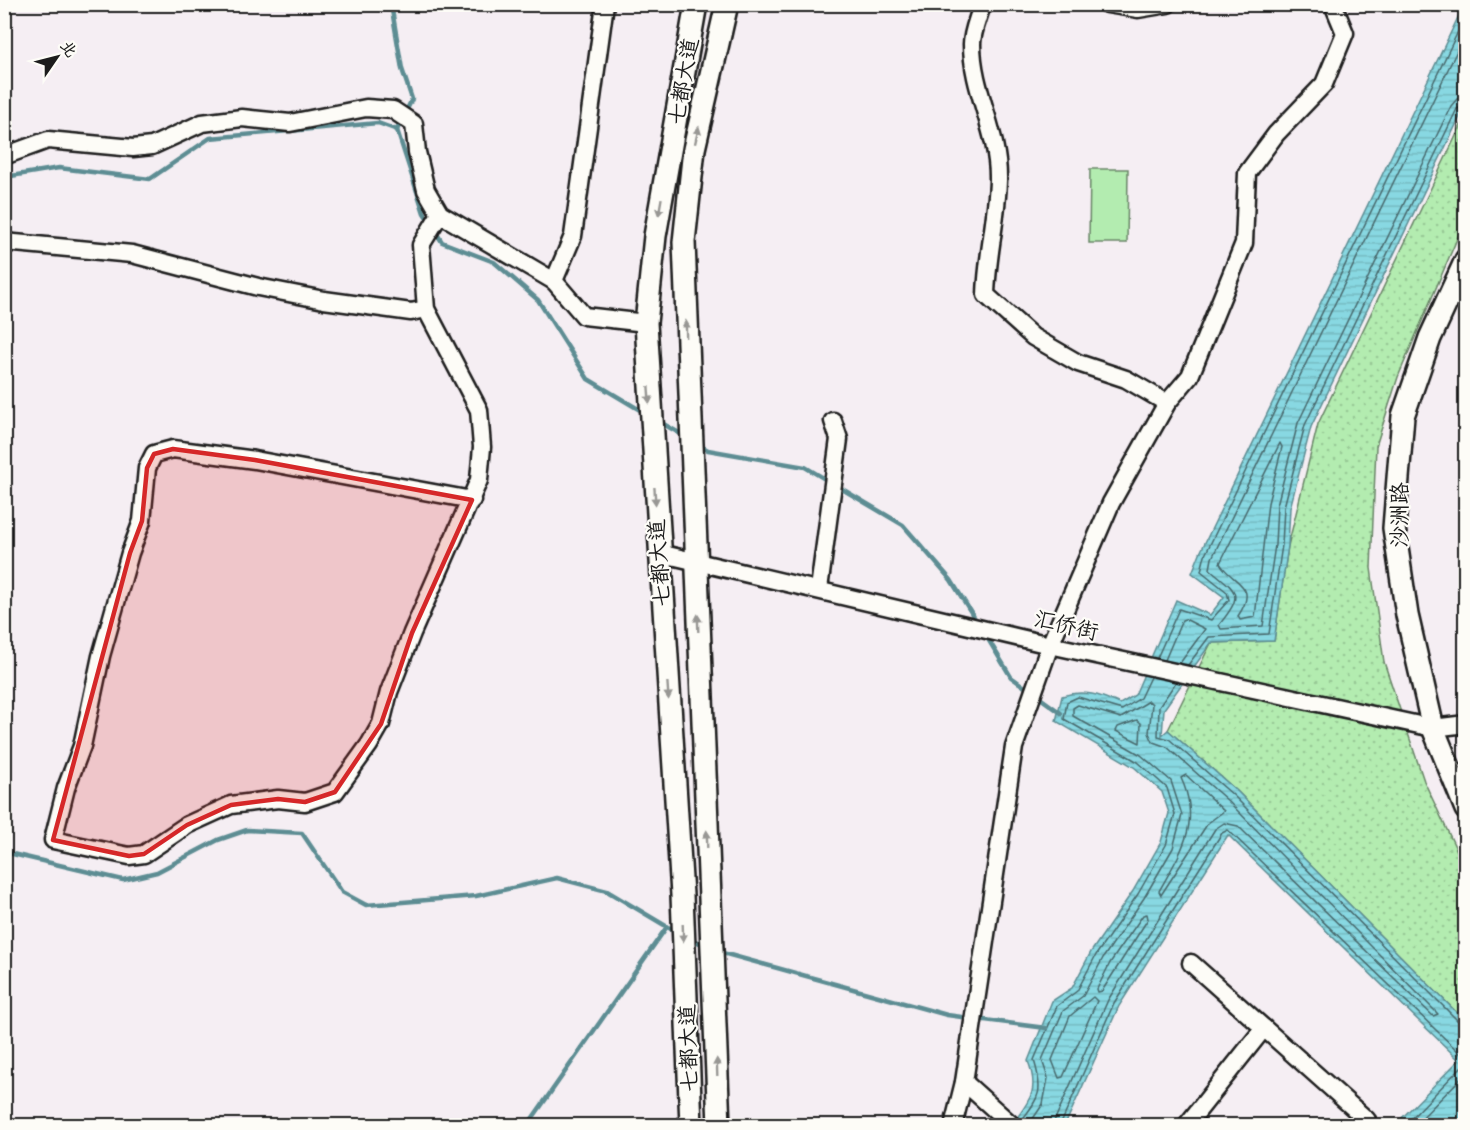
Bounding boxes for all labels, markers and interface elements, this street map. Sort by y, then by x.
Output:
north arrow [27,27,87,87]
text: 北 [52,34,85,64]
street label: 七都大道 [656,34,710,128]
one-way arrow [693,125,702,144]
one-way arrow [656,198,665,217]
one-way arrow [681,320,690,339]
one-way arrow [644,386,653,405]
street label: 沙洲路 [1380,482,1419,548]
one-way arrow [650,487,660,506]
street label: 七都大道 [636,518,682,608]
street label: 汇侨街 [1029,599,1103,651]
one-way arrow [694,614,703,633]
one-way arrow [663,681,673,700]
one-way arrow [703,830,712,849]
one-way arrow [679,923,688,942]
street label: 七都大道 [667,1003,709,1093]
one-way arrow [712,1058,721,1077]

